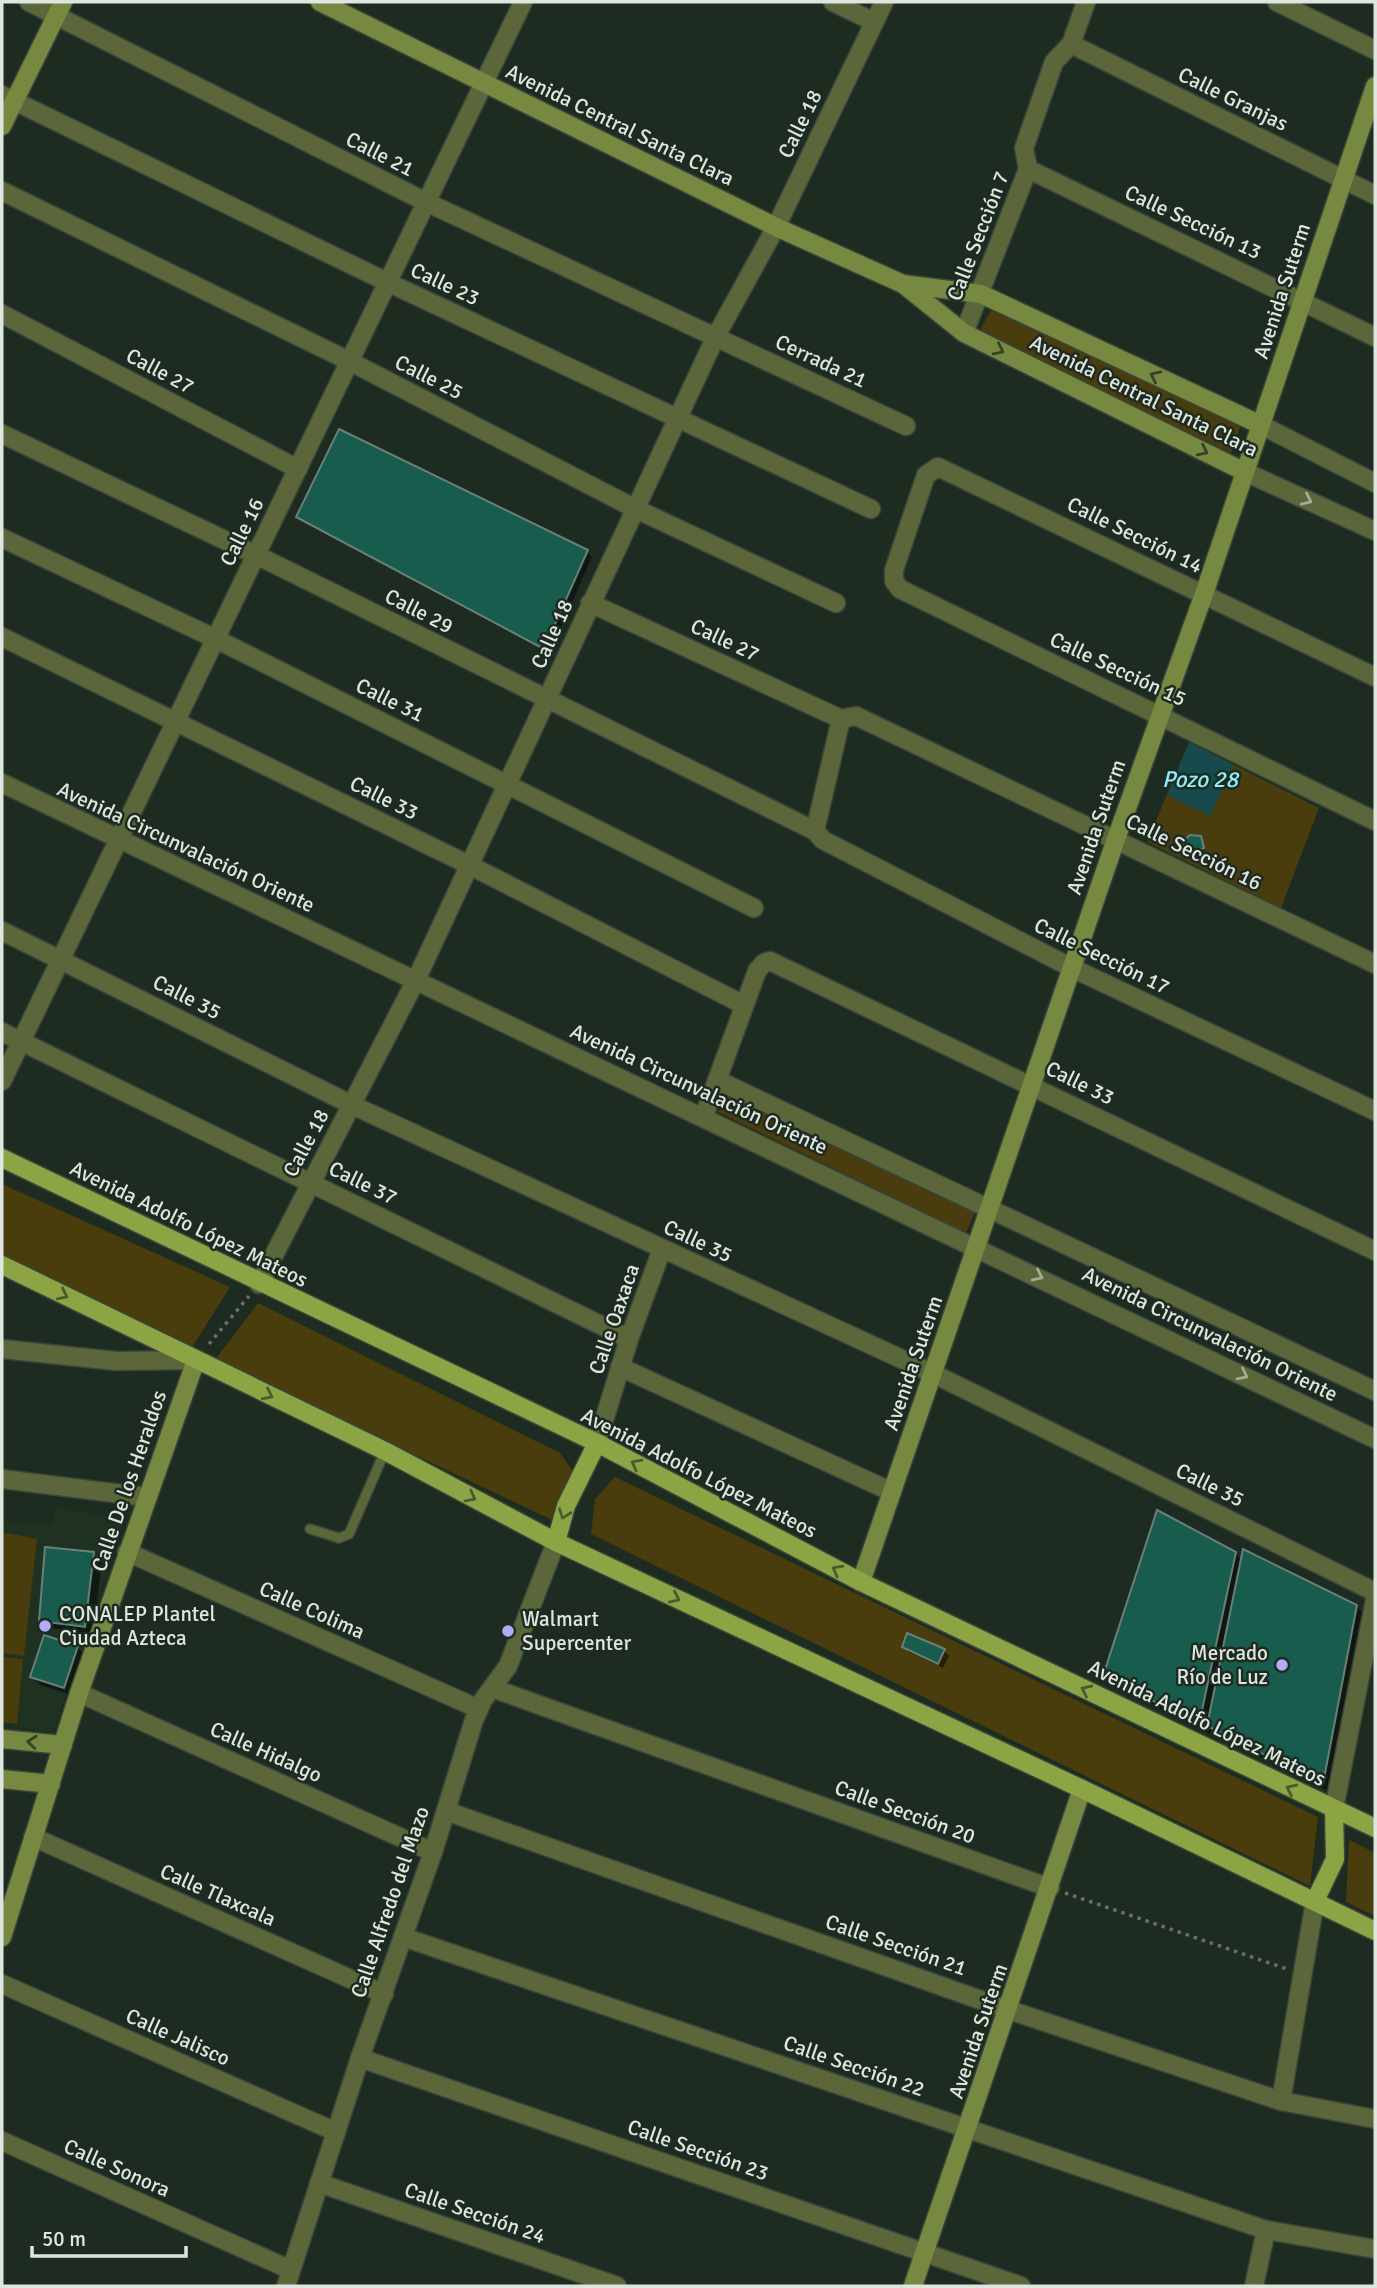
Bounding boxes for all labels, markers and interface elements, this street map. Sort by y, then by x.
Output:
street label: Avenida Central Santa Clara [502,58,738,192]
street label: Calle Granjas [1174,61,1292,137]
street label: Calle 18 [772,86,828,162]
street label: Calle 21 [342,126,418,182]
street label: Calle Sección 7 [941,168,1015,304]
street label: Calle Sección 13 [1121,179,1265,265]
street label: Avenida Suterm [1248,220,1316,362]
street label: Calle 23 [406,257,484,311]
street label: Cerrada 21 [771,329,871,393]
street label: Avenida Central Santa Clara [1026,329,1262,463]
street label: Calle 27 [122,342,198,400]
one-way arrow [992,342,1004,356]
street label: Calle 25 [391,349,467,405]
one-way arrow [1150,370,1162,384]
one-way arrow [1196,442,1208,456]
street label: Calle Sección 14 [1063,491,1207,579]
one-way arrow [1300,492,1312,506]
street label: Calle 16 [214,494,270,570]
street label: Calle 29 [381,583,457,639]
street label: Calle 18 [525,595,579,673]
street label: Calle 27 [686,613,764,667]
street label: Calle Sección 15 [1046,626,1190,712]
street label: Calle 31 [352,672,428,728]
street label: Avenida Suterm [1061,756,1131,898]
water label: Pozo 28 [1162,765,1239,794]
street label: Calle 33 [346,770,422,826]
street label: Avenida Circunvalación Oriente [53,776,319,918]
street label: Calle Sección 16 [1122,808,1266,896]
street label: Calle Sección 17 [1030,912,1174,1000]
street label: Calle 35 [149,969,225,1025]
street label: Avenida Circunvalación Oriente [566,1018,832,1160]
street label: Calle 33 [1042,1055,1118,1111]
street label: Calle 18 [277,1105,335,1181]
street label: Avenida Adolfo López Mateos [66,1155,312,1293]
street label: Calle 37 [325,1155,401,1211]
street label: Calle 35 [659,1214,737,1268]
street label: Calle Oaxaca [583,1260,645,1378]
street label: Avenida Circunvalación Oriente [1078,1261,1342,1407]
one-way arrow [1031,1268,1043,1282]
one-way arrow [56,1287,68,1301]
street label: Avenida Suterm [878,1292,948,1434]
one-way arrow [1236,1367,1248,1381]
one-way arrow [261,1386,273,1400]
street label: Calle De los Heraldos [86,1387,172,1575]
street label: Avenida Adolfo López Mateos [577,1402,821,1544]
street label: Calle 35 [1172,1457,1248,1513]
one-way arrow [631,1459,643,1472]
one-way arrow [464,1488,476,1502]
one-way arrow [558,1508,572,1520]
one-way arrow [832,1565,844,1578]
street label: Calle Colima [255,1575,369,1645]
one-way arrow [668,1589,680,1603]
place label: CONALEP Plantel Ciudad Azteca [59,1601,216,1651]
place label: Walmart Supercenter [522,1606,632,1656]
marker: CONALEP Plantel Ciudad Azteca [37,1618,53,1634]
marker: Walmart Supercenter [500,1623,516,1639]
place label: Mercado Río de Luz [1177,1640,1268,1690]
street label: Avenida Adolfo López Mateos [1084,1654,1330,1792]
marker: Mercado Río de Luz [1274,1657,1290,1673]
one-way arrow [1081,1685,1093,1699]
street label: Calle Hidalgo [206,1716,326,1788]
one-way arrow [27,1734,38,1749]
street label: Calle Sección 20 [831,1775,979,1849]
one-way arrow [1286,1783,1298,1797]
street label: Calle Alfredo del Mazo [345,1803,435,2001]
street label: Calle Tlaxcala [156,1858,280,1932]
street label: Calle Sección 21 [822,1909,970,1981]
street label: Avenida Suterm [943,1960,1013,2102]
street label: Calle Jalisco [122,2002,234,2072]
street label: Calle Sección 22 [780,2030,928,2102]
street label: Calle Sección 23 [624,2114,772,2186]
street label: Calle Sonora [60,2133,174,2203]
street label: Calle Sección 24 [401,2177,549,2249]
scale bar [32,2214,186,2258]
text: 50 m [42,2226,86,2252]

